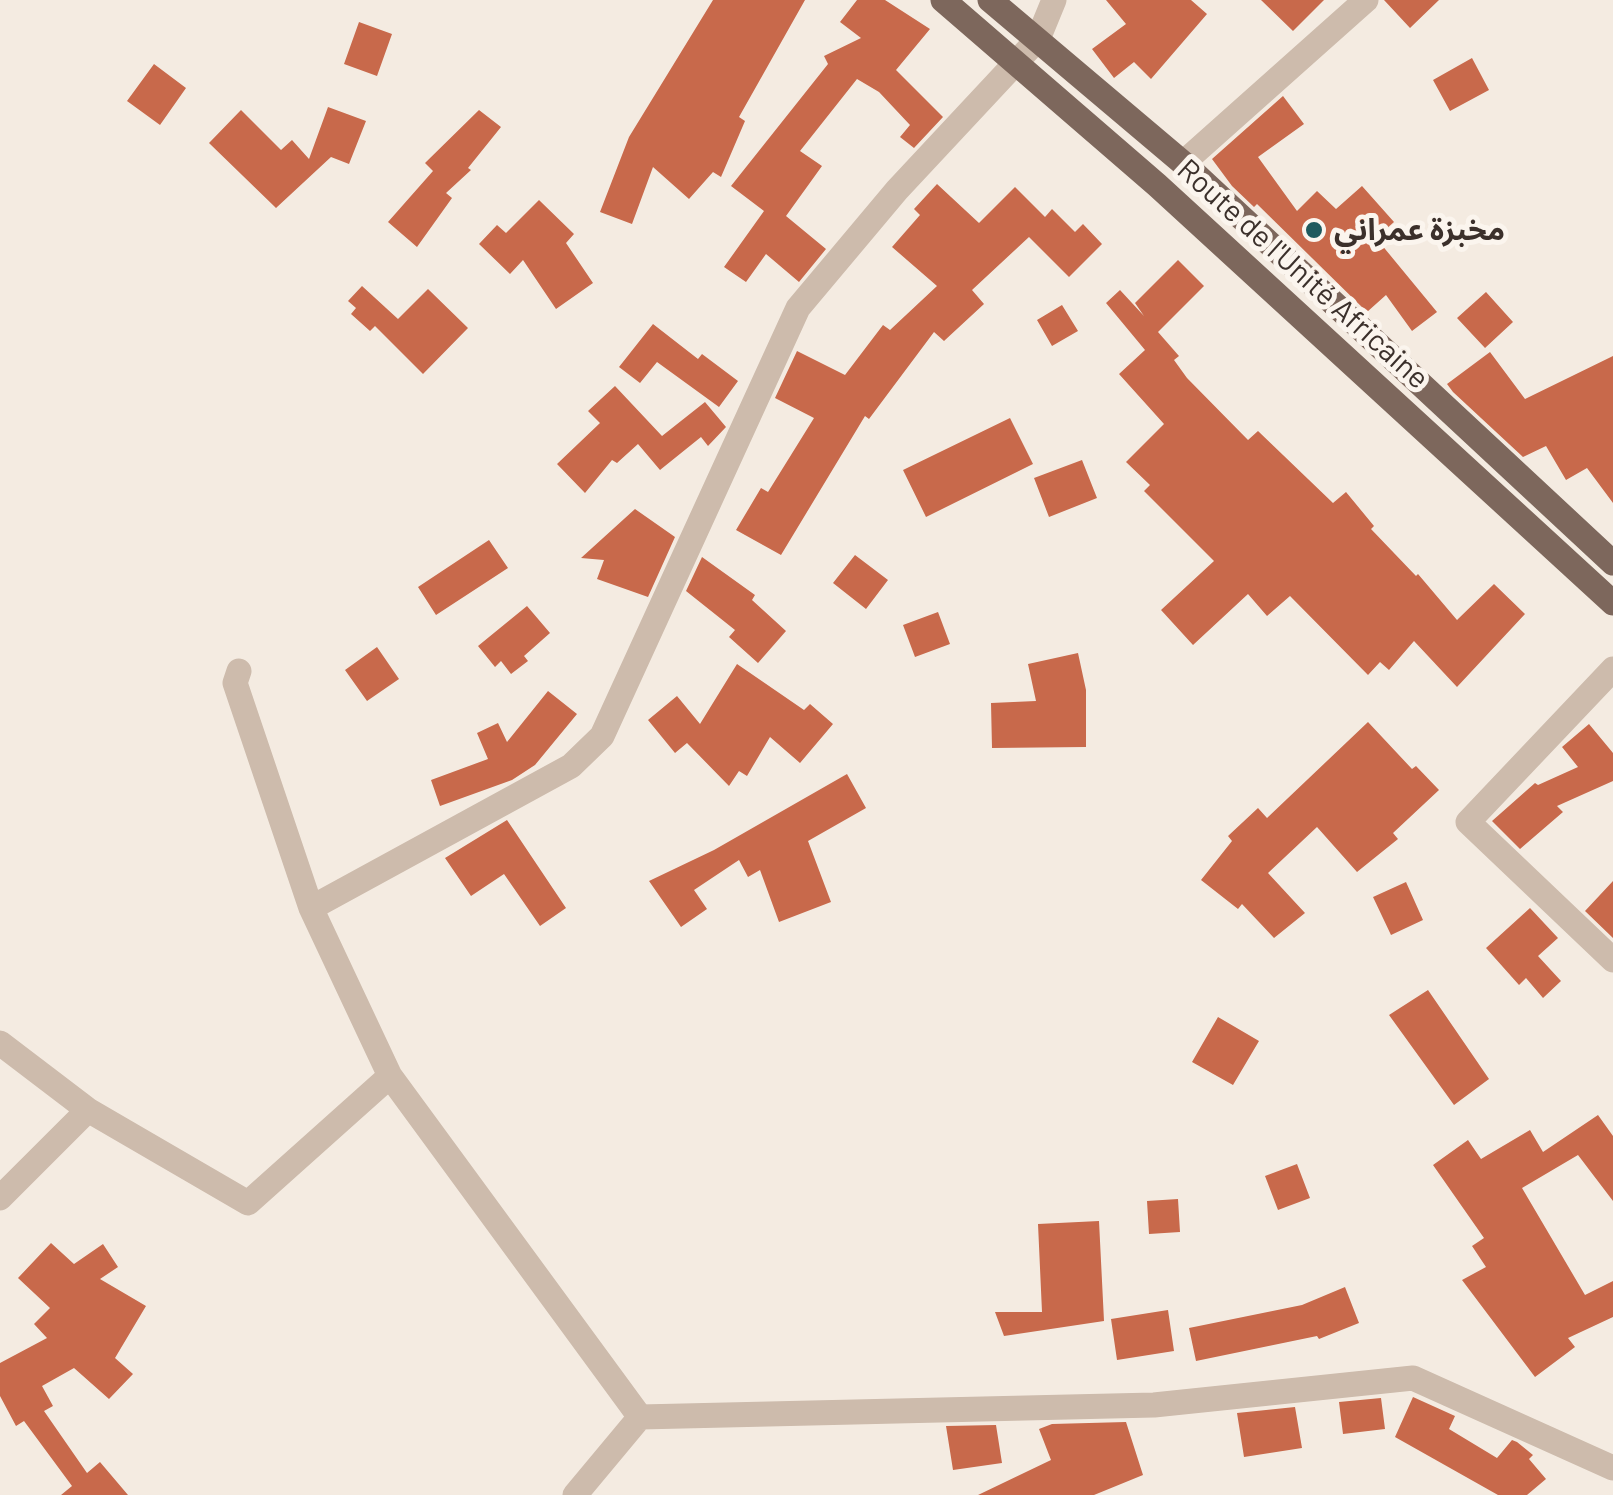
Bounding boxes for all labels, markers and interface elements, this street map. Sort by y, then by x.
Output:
street label: Route de l'Unité Africaine [1170,152,1436,396]
place label: مخبزة عمراني [1334,212,1505,248]
marker: مخبزة عمراني [1303,219,1325,241]

